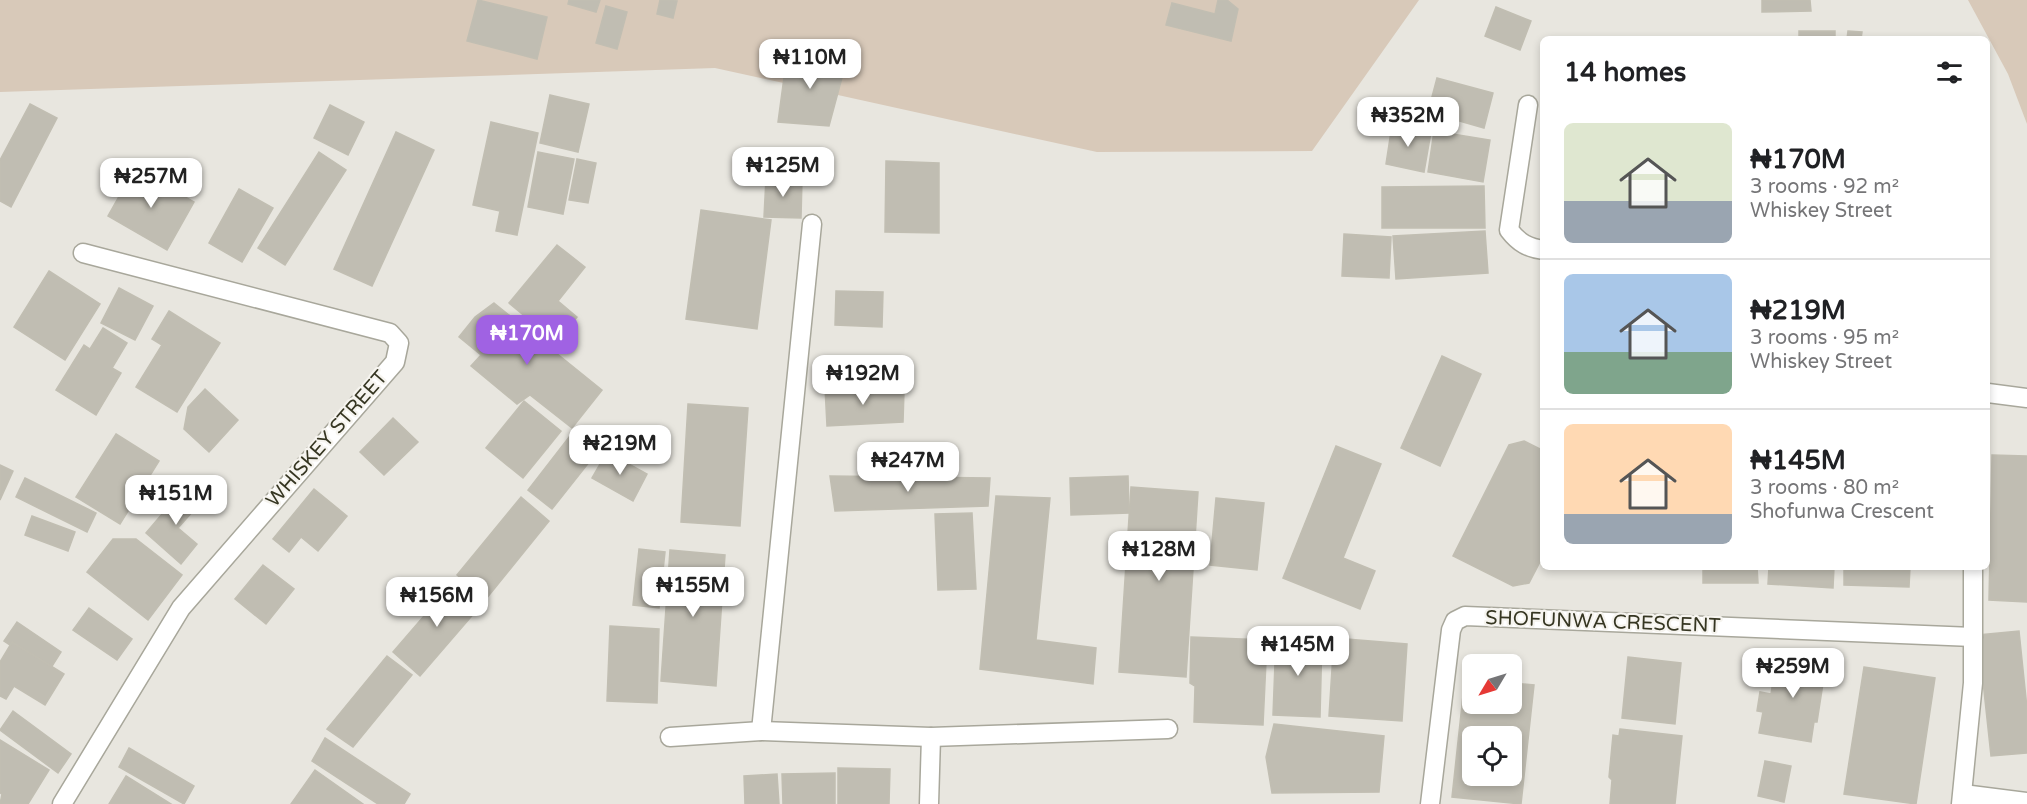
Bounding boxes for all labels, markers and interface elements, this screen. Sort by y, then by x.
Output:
pin: ₦110M [768,39,852,90]
text: ₦110M [773,46,847,70]
icon: filters [1933,56,1966,89]
text: 14 homes [1564,57,1686,88]
pin: ₦352M [1366,97,1450,148]
text: ₦352M [1371,104,1445,128]
text: ₦170M [1750,144,1846,175]
pin: ₦125M [741,147,825,198]
icon: home [1612,147,1684,219]
text: ₦125M [746,154,820,178]
pin: ₦257M [109,158,193,209]
text: ₦257M [114,165,188,189]
text: 3 rooms · 92 m² [1750,175,1899,199]
text: Whiskey Street [1750,199,1892,223]
text: ₦219M [1750,295,1846,326]
icon: home [1612,298,1684,370]
pin: ₦170M [485,315,569,366]
text: ₦170M [490,322,564,346]
text: 3 rooms · 95 m² [1750,326,1899,350]
text: Whiskey Street [1750,350,1892,374]
pin: ₦192M [821,355,905,406]
text: ₦192M [826,362,900,386]
street label: WHISKEY STREET [261,366,393,512]
pin: ₦219M [578,425,662,476]
text: ₦219M [583,432,657,456]
pin: ₦247M [866,442,950,493]
text: ₦145M [1750,445,1846,476]
icon: home [1612,448,1684,520]
text: ₦247M [871,449,945,473]
pin: ₦151M [134,475,218,526]
text: 3 rooms · 80 m² [1750,476,1899,500]
text: ₦151M [139,482,213,506]
text: Shofunwa Crescent [1750,500,1934,524]
pin: ₦128M [1117,531,1201,582]
text: ₦128M [1122,538,1196,562]
pin: ₦155M [651,567,735,618]
text: ₦155M [656,574,730,598]
pin: ₦156M [395,577,479,628]
text: ₦156M [400,584,474,608]
street label: SHOFUNWA CRESCENT [1485,606,1721,638]
pin: ₦145M [1256,626,1340,677]
text: ₦145M [1261,633,1335,657]
pin: ₦259M [1751,648,1835,699]
north arrow [1462,654,1522,714]
map controls [1462,654,1522,786]
text: ₦259M [1756,655,1830,679]
button: locate [1462,726,1522,786]

